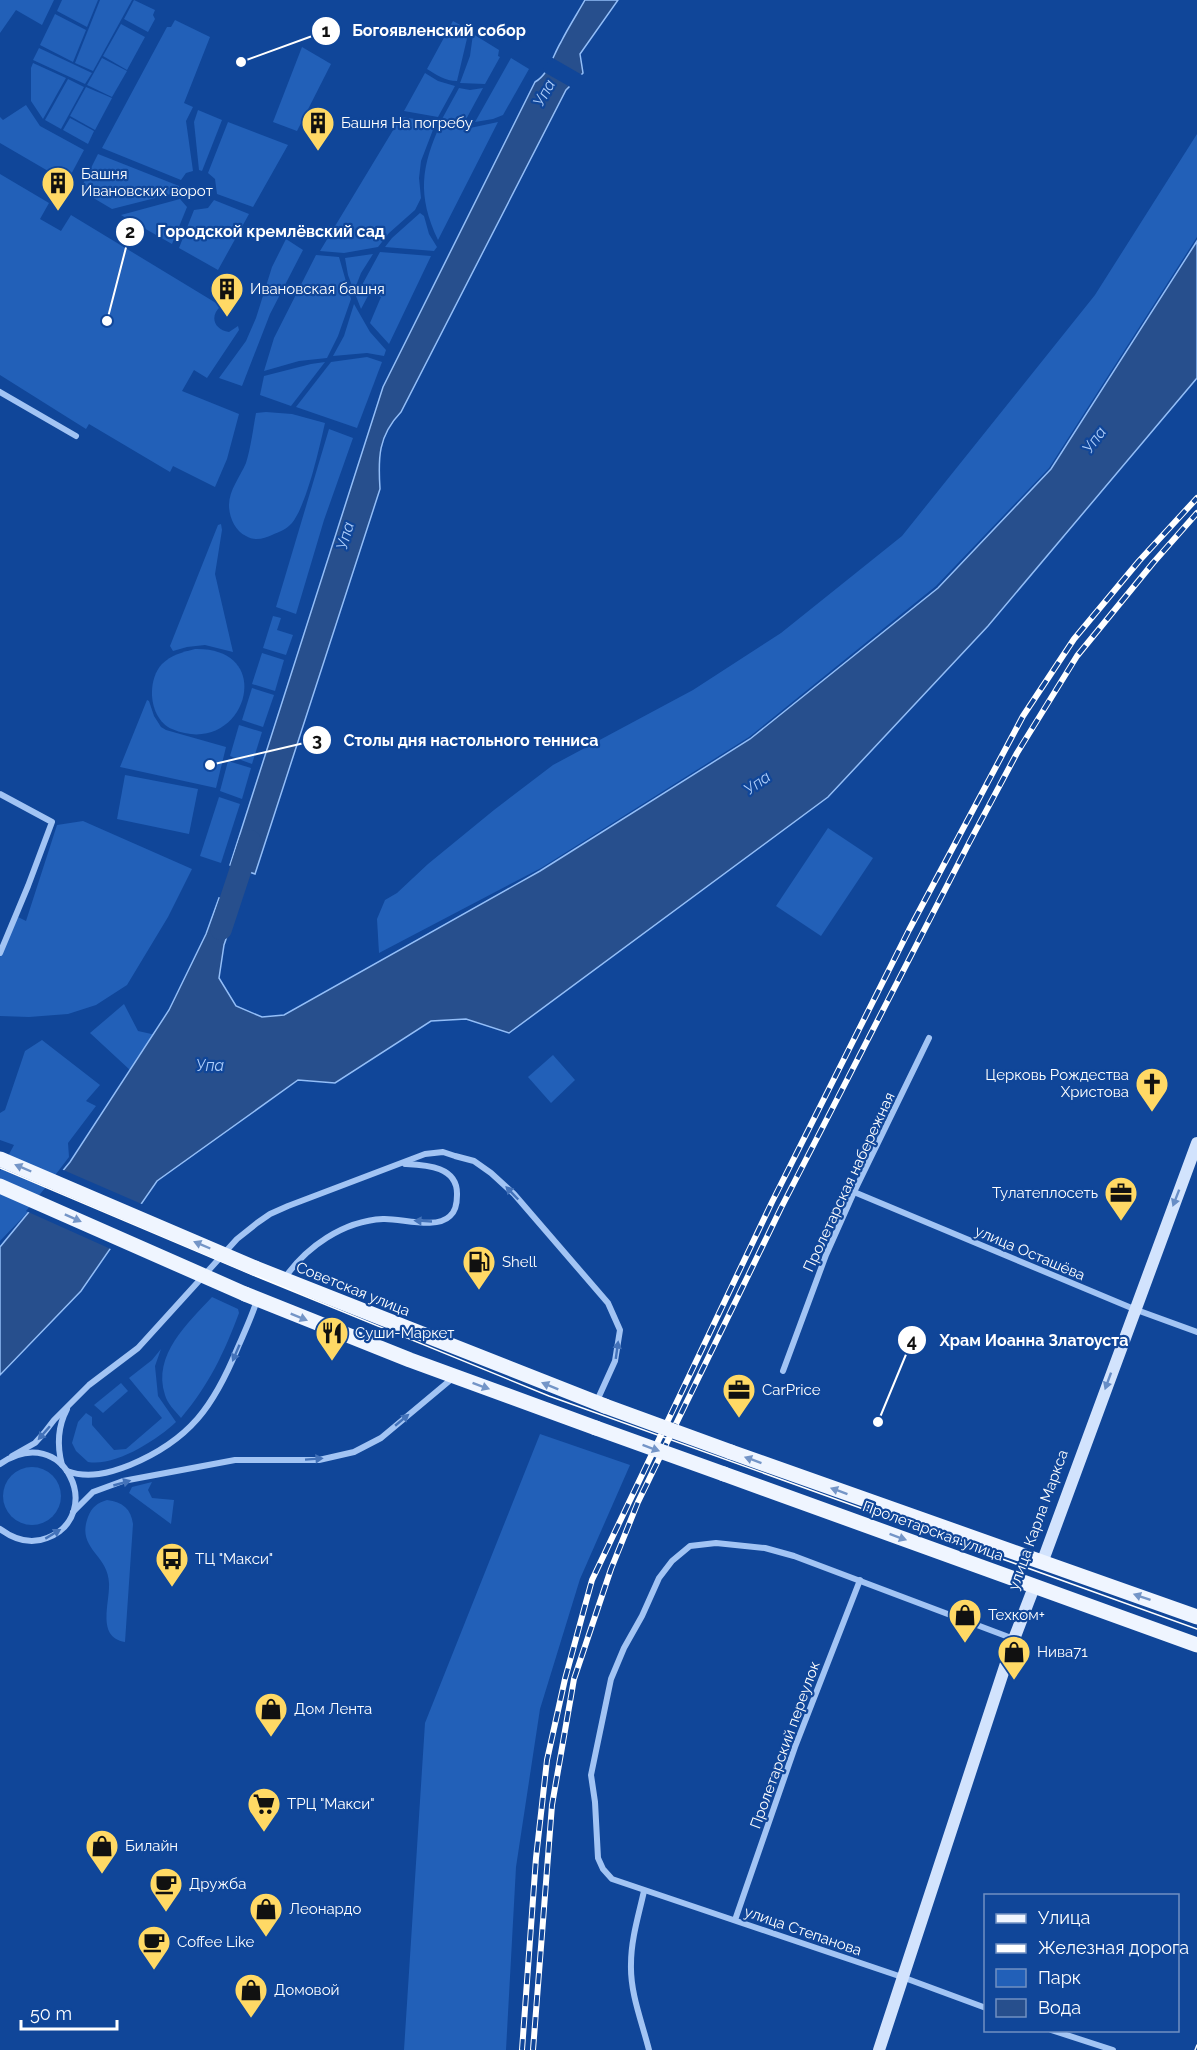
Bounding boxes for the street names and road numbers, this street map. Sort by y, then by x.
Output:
street label: Пролетарская набережная [799,1089,899,1275]
street label: улица Осташёва [972,1222,1088,1284]
street label: Советская улица [294,1258,412,1320]
street label: улица Карла Маркса [1004,1447,1072,1593]
street label: Пролетарская улица [860,1497,1006,1565]
street label: Пролетарский переулок [746,1659,824,1831]
street label: улица Степанова [742,1902,864,1960]

